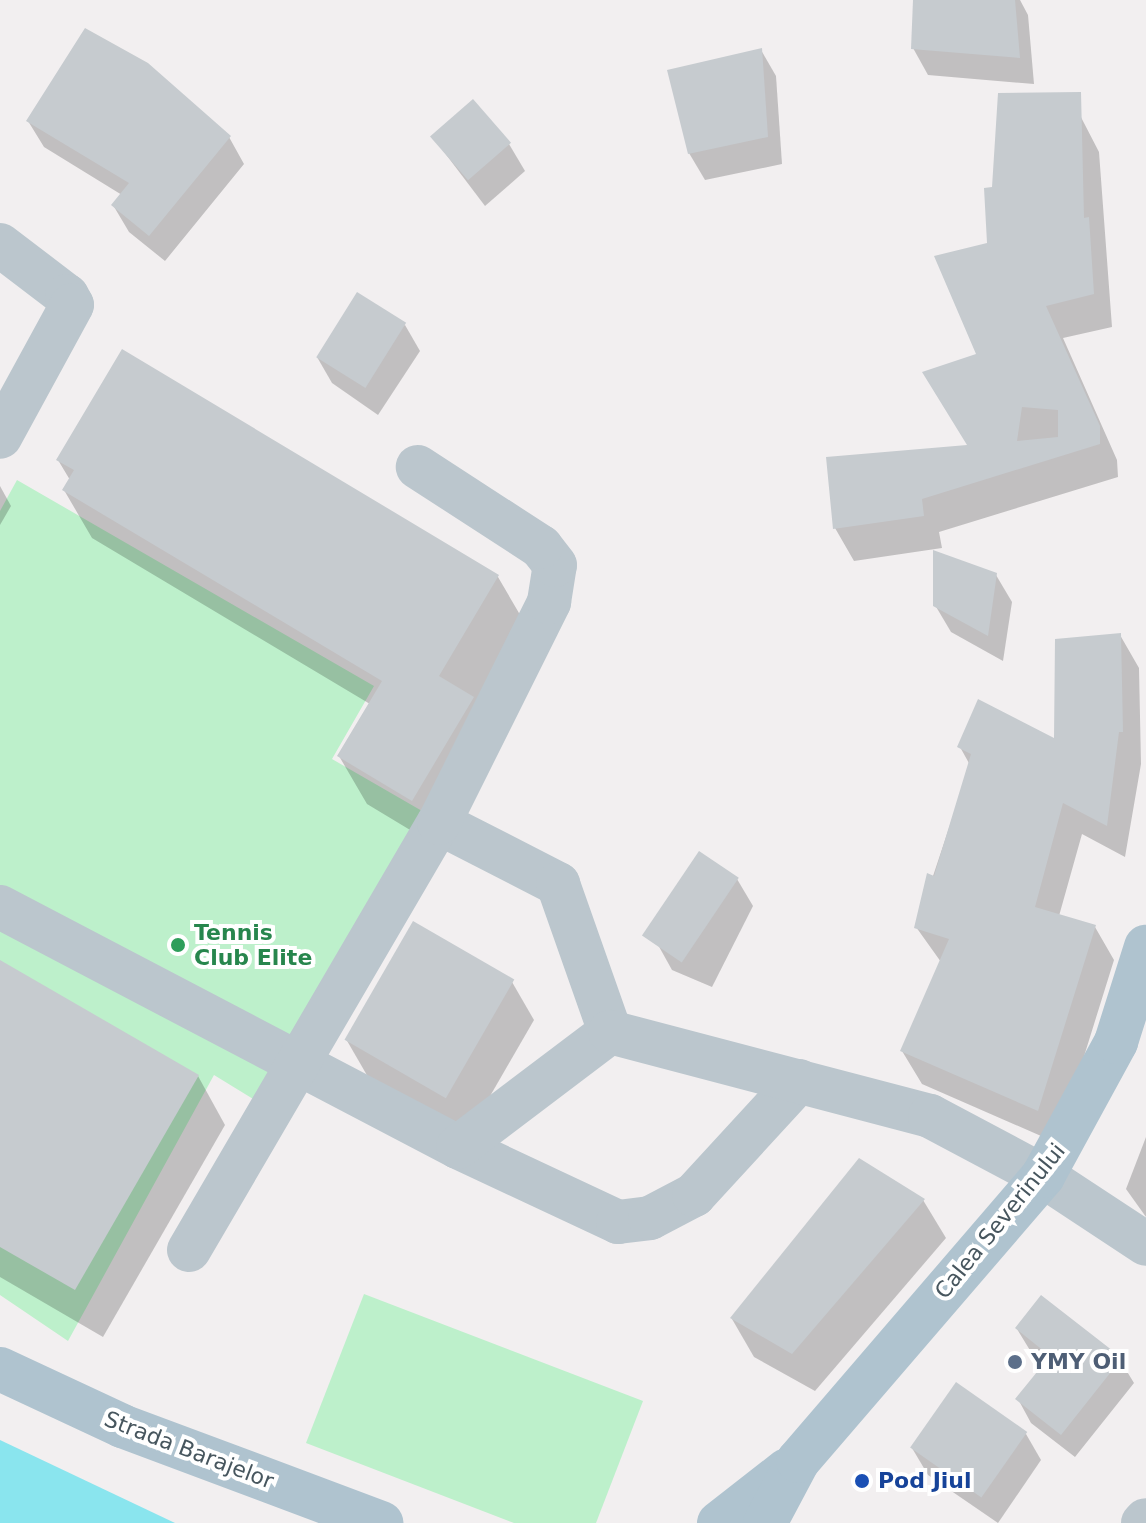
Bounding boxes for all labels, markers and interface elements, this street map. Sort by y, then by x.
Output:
place label: Tennis Club Elite [194,919,312,970]
marker: Tennis Club Elite [169,936,187,954]
street label: Calea Severinului [929,1138,1071,1304]
place label: YMY Oil [1031,1349,1126,1375]
marker: YMY Oil [1006,1353,1024,1371]
street label: Strada Barajelor [101,1406,277,1494]
place label: Pod Jiul [878,1468,972,1494]
marker: Pod Jiul [853,1472,871,1490]

